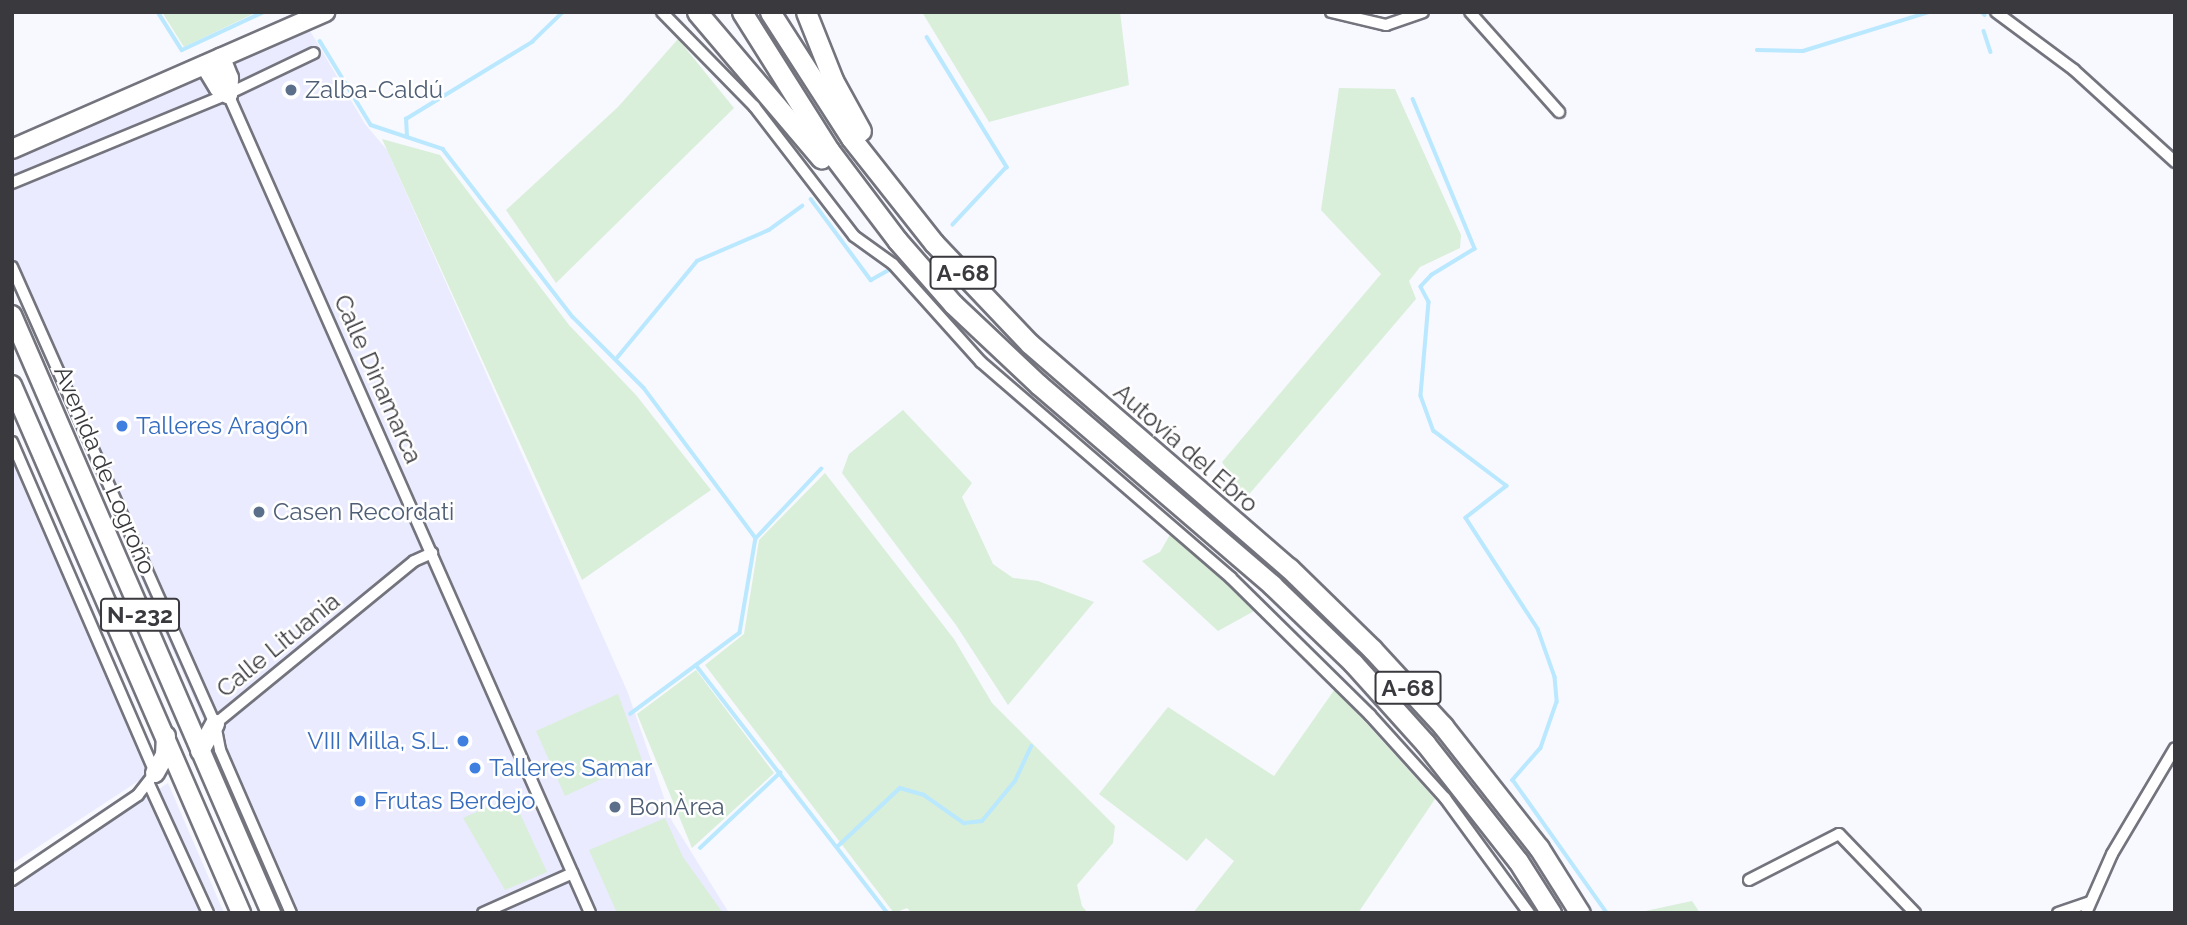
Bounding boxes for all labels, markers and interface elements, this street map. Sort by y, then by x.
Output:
place label: Zalba-Caldú [305,76,443,104]
marker: Zalba-Caldú [283,82,299,98]
road number: A-68 [928,254,998,292]
street label: Calle Dinamarca [328,290,428,468]
street label: Avenida de Logroño [48,361,162,579]
street label: Autovía del Ebro [1108,377,1264,519]
place label: Talleres Aragón [136,412,309,440]
marker: Talleres Aragón [114,418,130,434]
place label: Casen Recordati [273,498,454,526]
marker: Casen Recordati [251,504,267,520]
street label: Calle Lituania [211,587,345,703]
road number: N-232 [100,596,180,635]
road number: A-68 [1373,668,1443,708]
place label: VIII Milla, S.L. [307,727,449,755]
marker: VIII Milla, S.L. [455,733,471,749]
place label: Talleres Samar [489,754,652,782]
marker: Talleres Samar [467,760,483,776]
place label: Frutas Berdejo [374,787,536,815]
marker: Frutas Berdejo [352,793,368,809]
place label: BonÀrea [629,793,725,821]
marker: BonÀrea [607,799,623,815]

